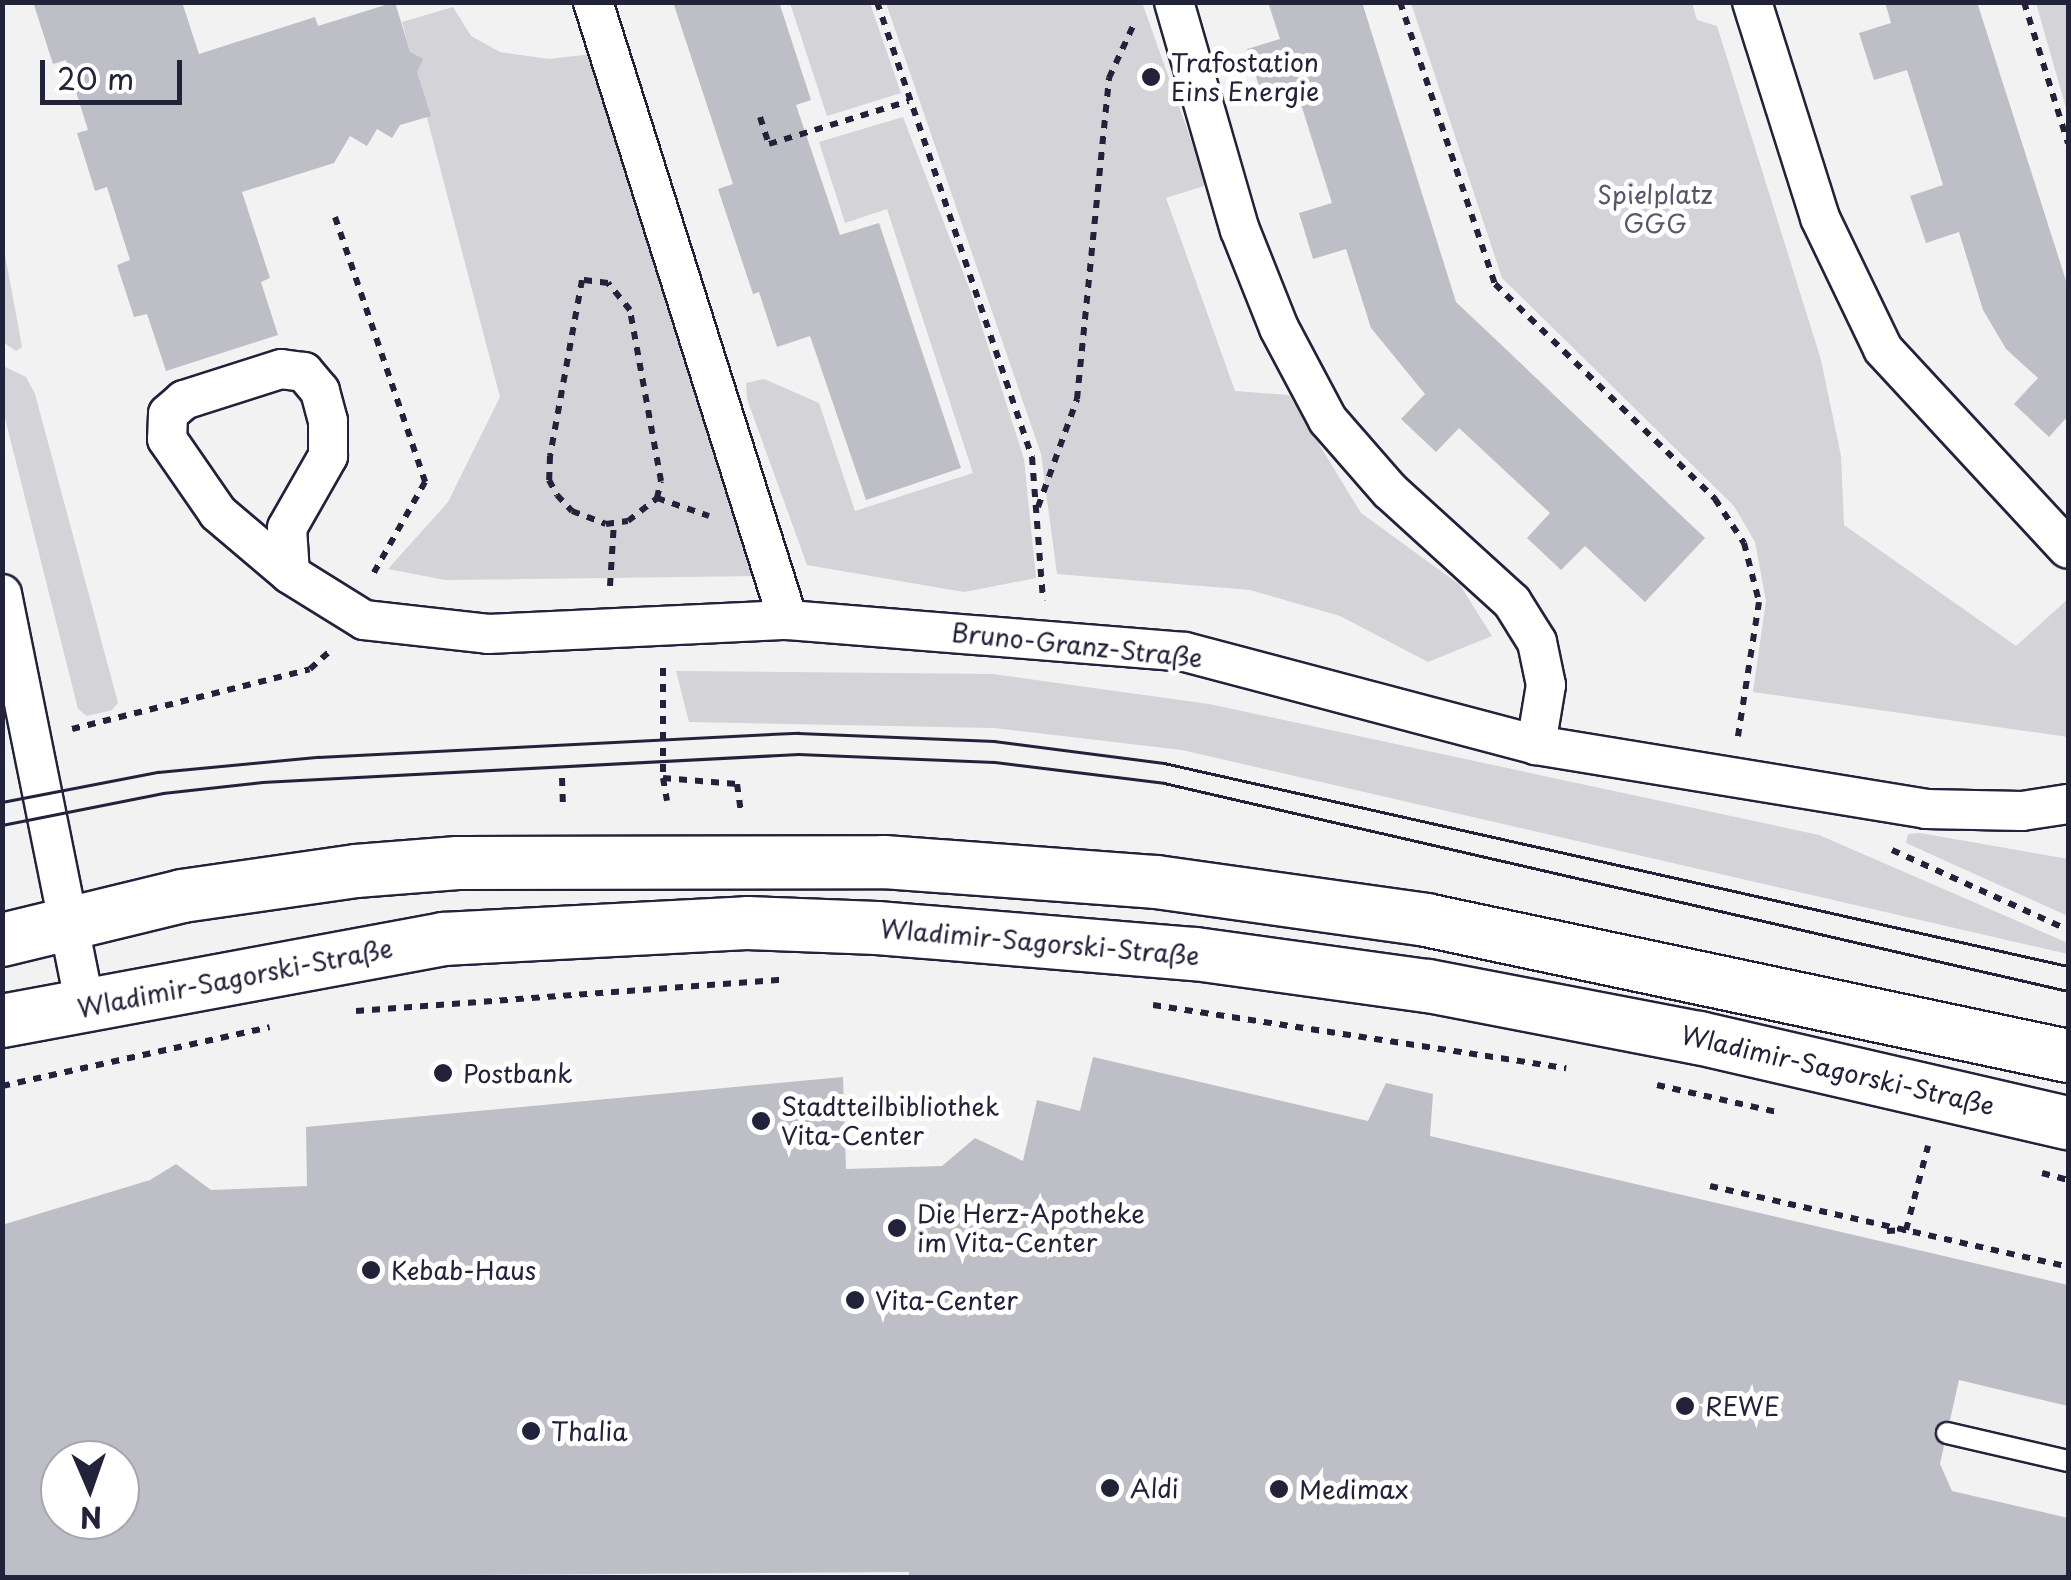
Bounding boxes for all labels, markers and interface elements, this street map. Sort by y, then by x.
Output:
scale bar [45,40,188,102]
place label: Trafostation Eins Energie [1171,48,1319,107]
text: 20 m [57,55,134,100]
marker: Trafostation Eins Energie [1140,66,1162,88]
park label: Spielplatz GGG [1597,180,1713,239]
street label: Bruno-Granz-Straße [950,617,1204,673]
street label: Wladimir-Sagorski-Straße [879,913,1201,971]
street label: Wladimir-Sagorski-Straße [75,933,395,1023]
street label: Wladimir-Sagorski-Straße [1679,1019,1997,1121]
place label: Postbank [463,1058,572,1088]
marker: Postbank [432,1062,454,1084]
place label: Stadtteilbibliothek Vita-Center [781,1092,999,1151]
marker: Stadtteilbibliothek Vita-Center [750,1110,772,1132]
place label: Die Herz-Apotheke im Vita-Center [917,1199,1147,1258]
marker: Die Herz-Apotheke im Vita-Center [886,1217,908,1239]
place label: Kebab-Haus [391,1255,536,1285]
marker: Kebab-Haus [360,1259,382,1281]
place label: Vita-Center [875,1285,1018,1315]
marker: Vita-Center [844,1289,866,1311]
place label: REWE [1705,1391,1780,1421]
marker: REWE [1674,1395,1696,1417]
place label: Thalia [551,1416,627,1446]
marker: Thalia [520,1420,542,1442]
north arrow [40,1440,140,1540]
place label: Aldi [1130,1473,1179,1503]
place label: Medimax [1299,1474,1408,1504]
marker: Aldi [1099,1477,1121,1499]
marker: Medimax [1268,1478,1290,1500]
text: N [79,1497,103,1540]

